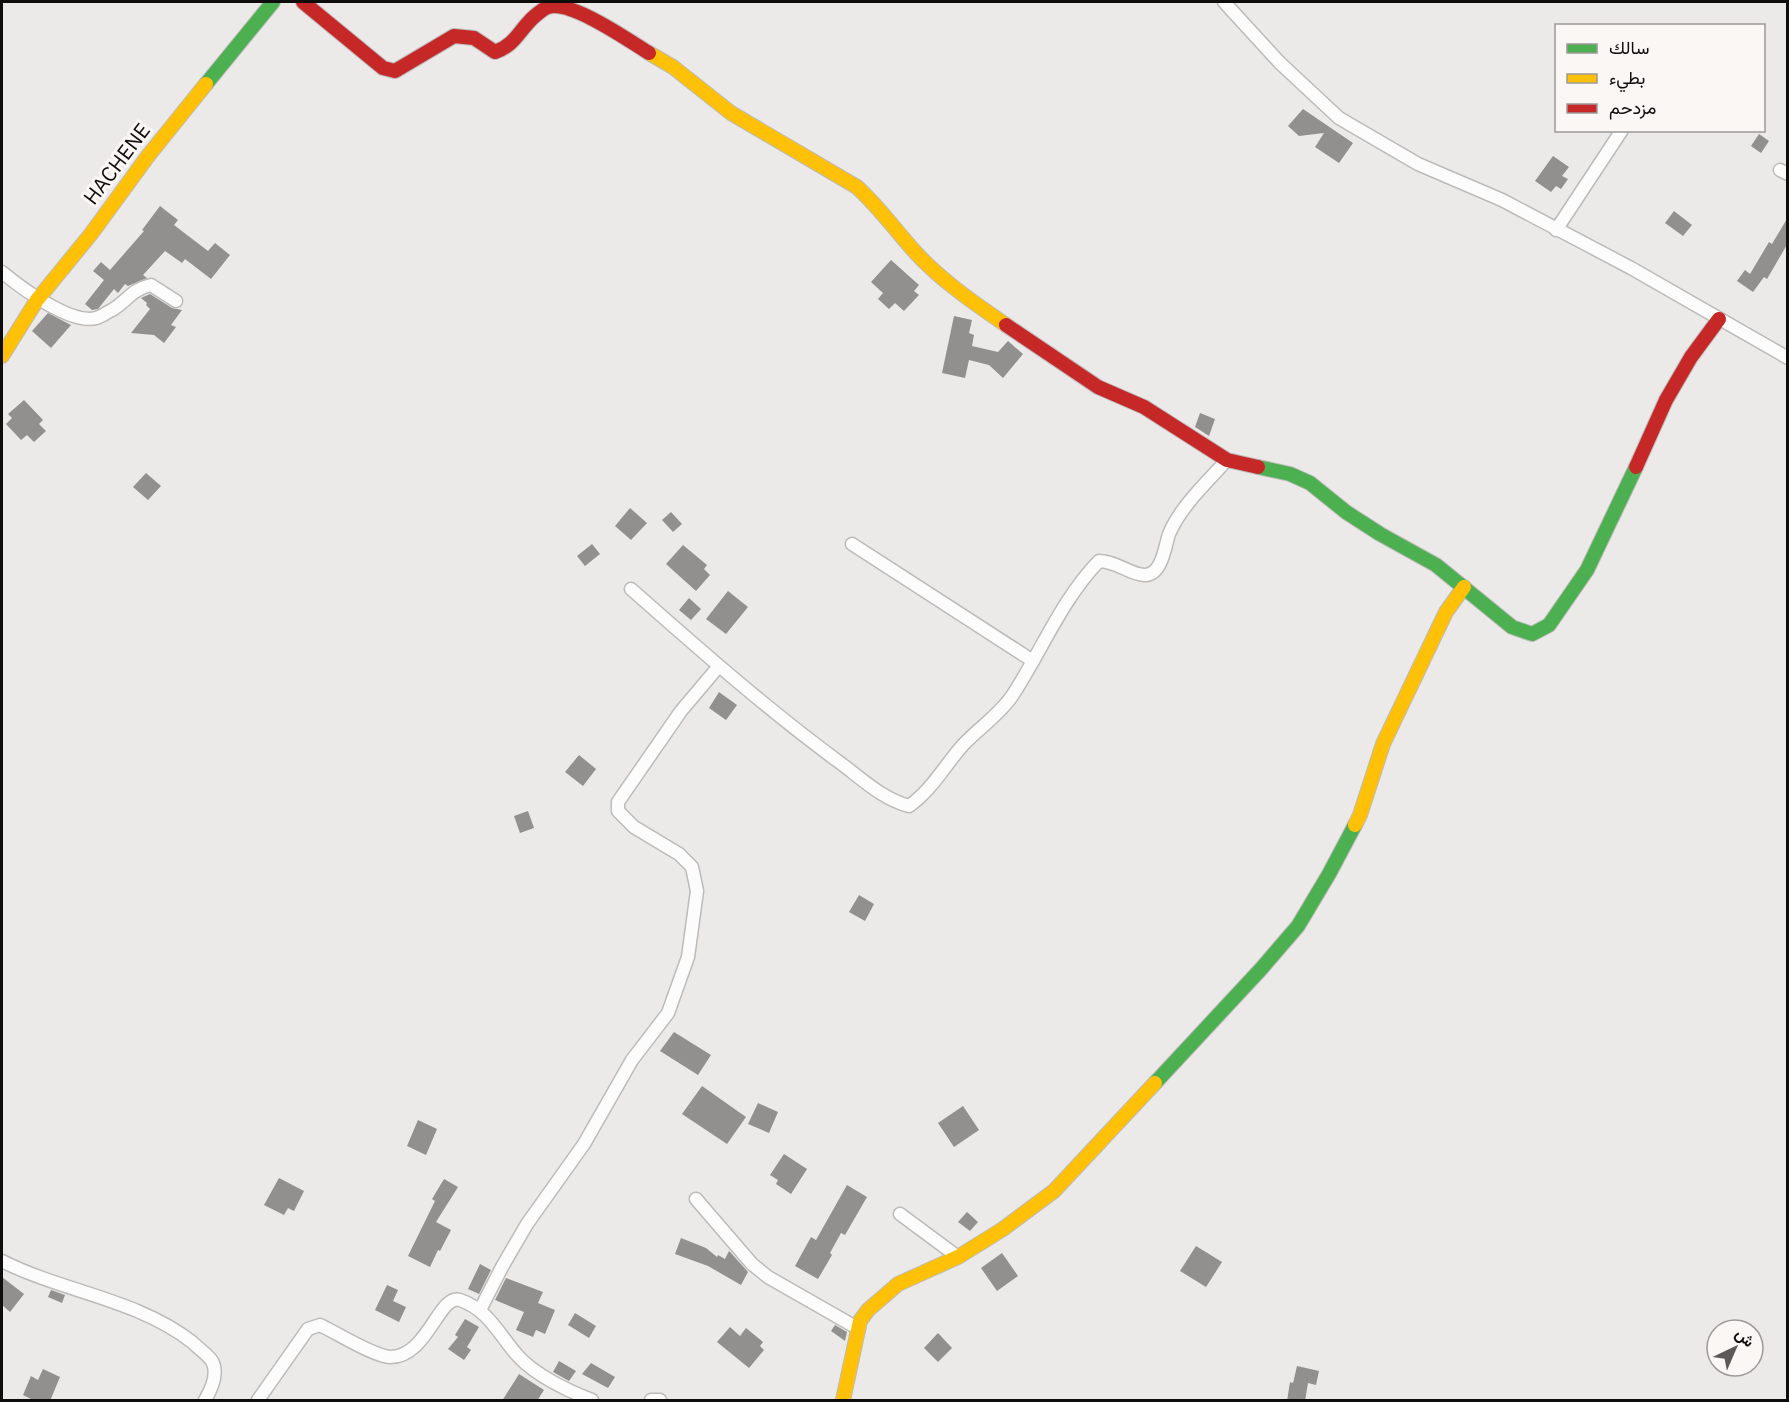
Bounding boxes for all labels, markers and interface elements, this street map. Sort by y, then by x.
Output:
legend [1555,24,1765,132]
text: سالك [1609,36,1649,59]
text: بطيء [1609,66,1645,93]
text: مزدحم [1609,96,1656,120]
street label: HACHENE [76,117,156,210]
north arrow [1705,1318,1765,1378]
text: ش [1732,1323,1759,1351]

